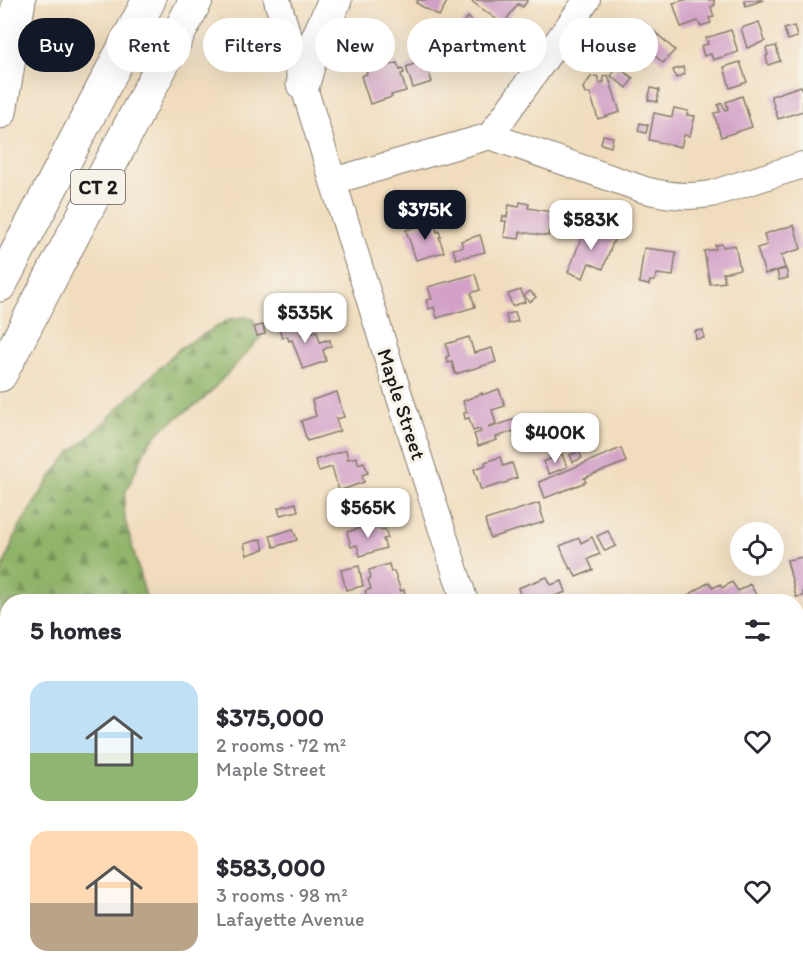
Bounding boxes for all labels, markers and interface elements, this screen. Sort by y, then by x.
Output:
chip: Buy [18,18,95,72]
chip: Rent [107,18,191,72]
chip: Filters [203,18,303,72]
chip: New [315,18,395,72]
chip: Apartment [407,18,547,72]
chip: House [559,18,658,72]
road number: CT 2 [71,170,125,204]
pin: $375K [383,190,467,241]
text: $375K [398,197,452,221]
pin: $583K [549,200,633,251]
text: $583K [563,207,619,231]
pin: $535K [263,293,347,344]
text: $535K [278,300,332,324]
street label: Maple Street [372,345,432,463]
pin: $400K [513,413,597,464]
text: $400K [525,420,585,444]
pin: $565K [326,488,410,539]
text: $565K [341,495,395,519]
map controls [730,522,784,576]
button: locate [730,522,784,576]
text: 5 homes [30,614,122,646]
icon: filters [741,614,774,647]
text: $375,000 [216,701,324,733]
icon: home [78,705,150,777]
icon: heart [741,725,774,758]
text: 2 rooms · 72 m² [216,733,346,757]
text: Maple Street [216,757,326,781]
text: $583,000 [216,851,325,883]
icon: home [78,855,150,927]
icon: heart [741,875,774,908]
text: 3 rooms · 98 m² [216,883,348,907]
text: Lafayette Avenue [216,907,365,931]

